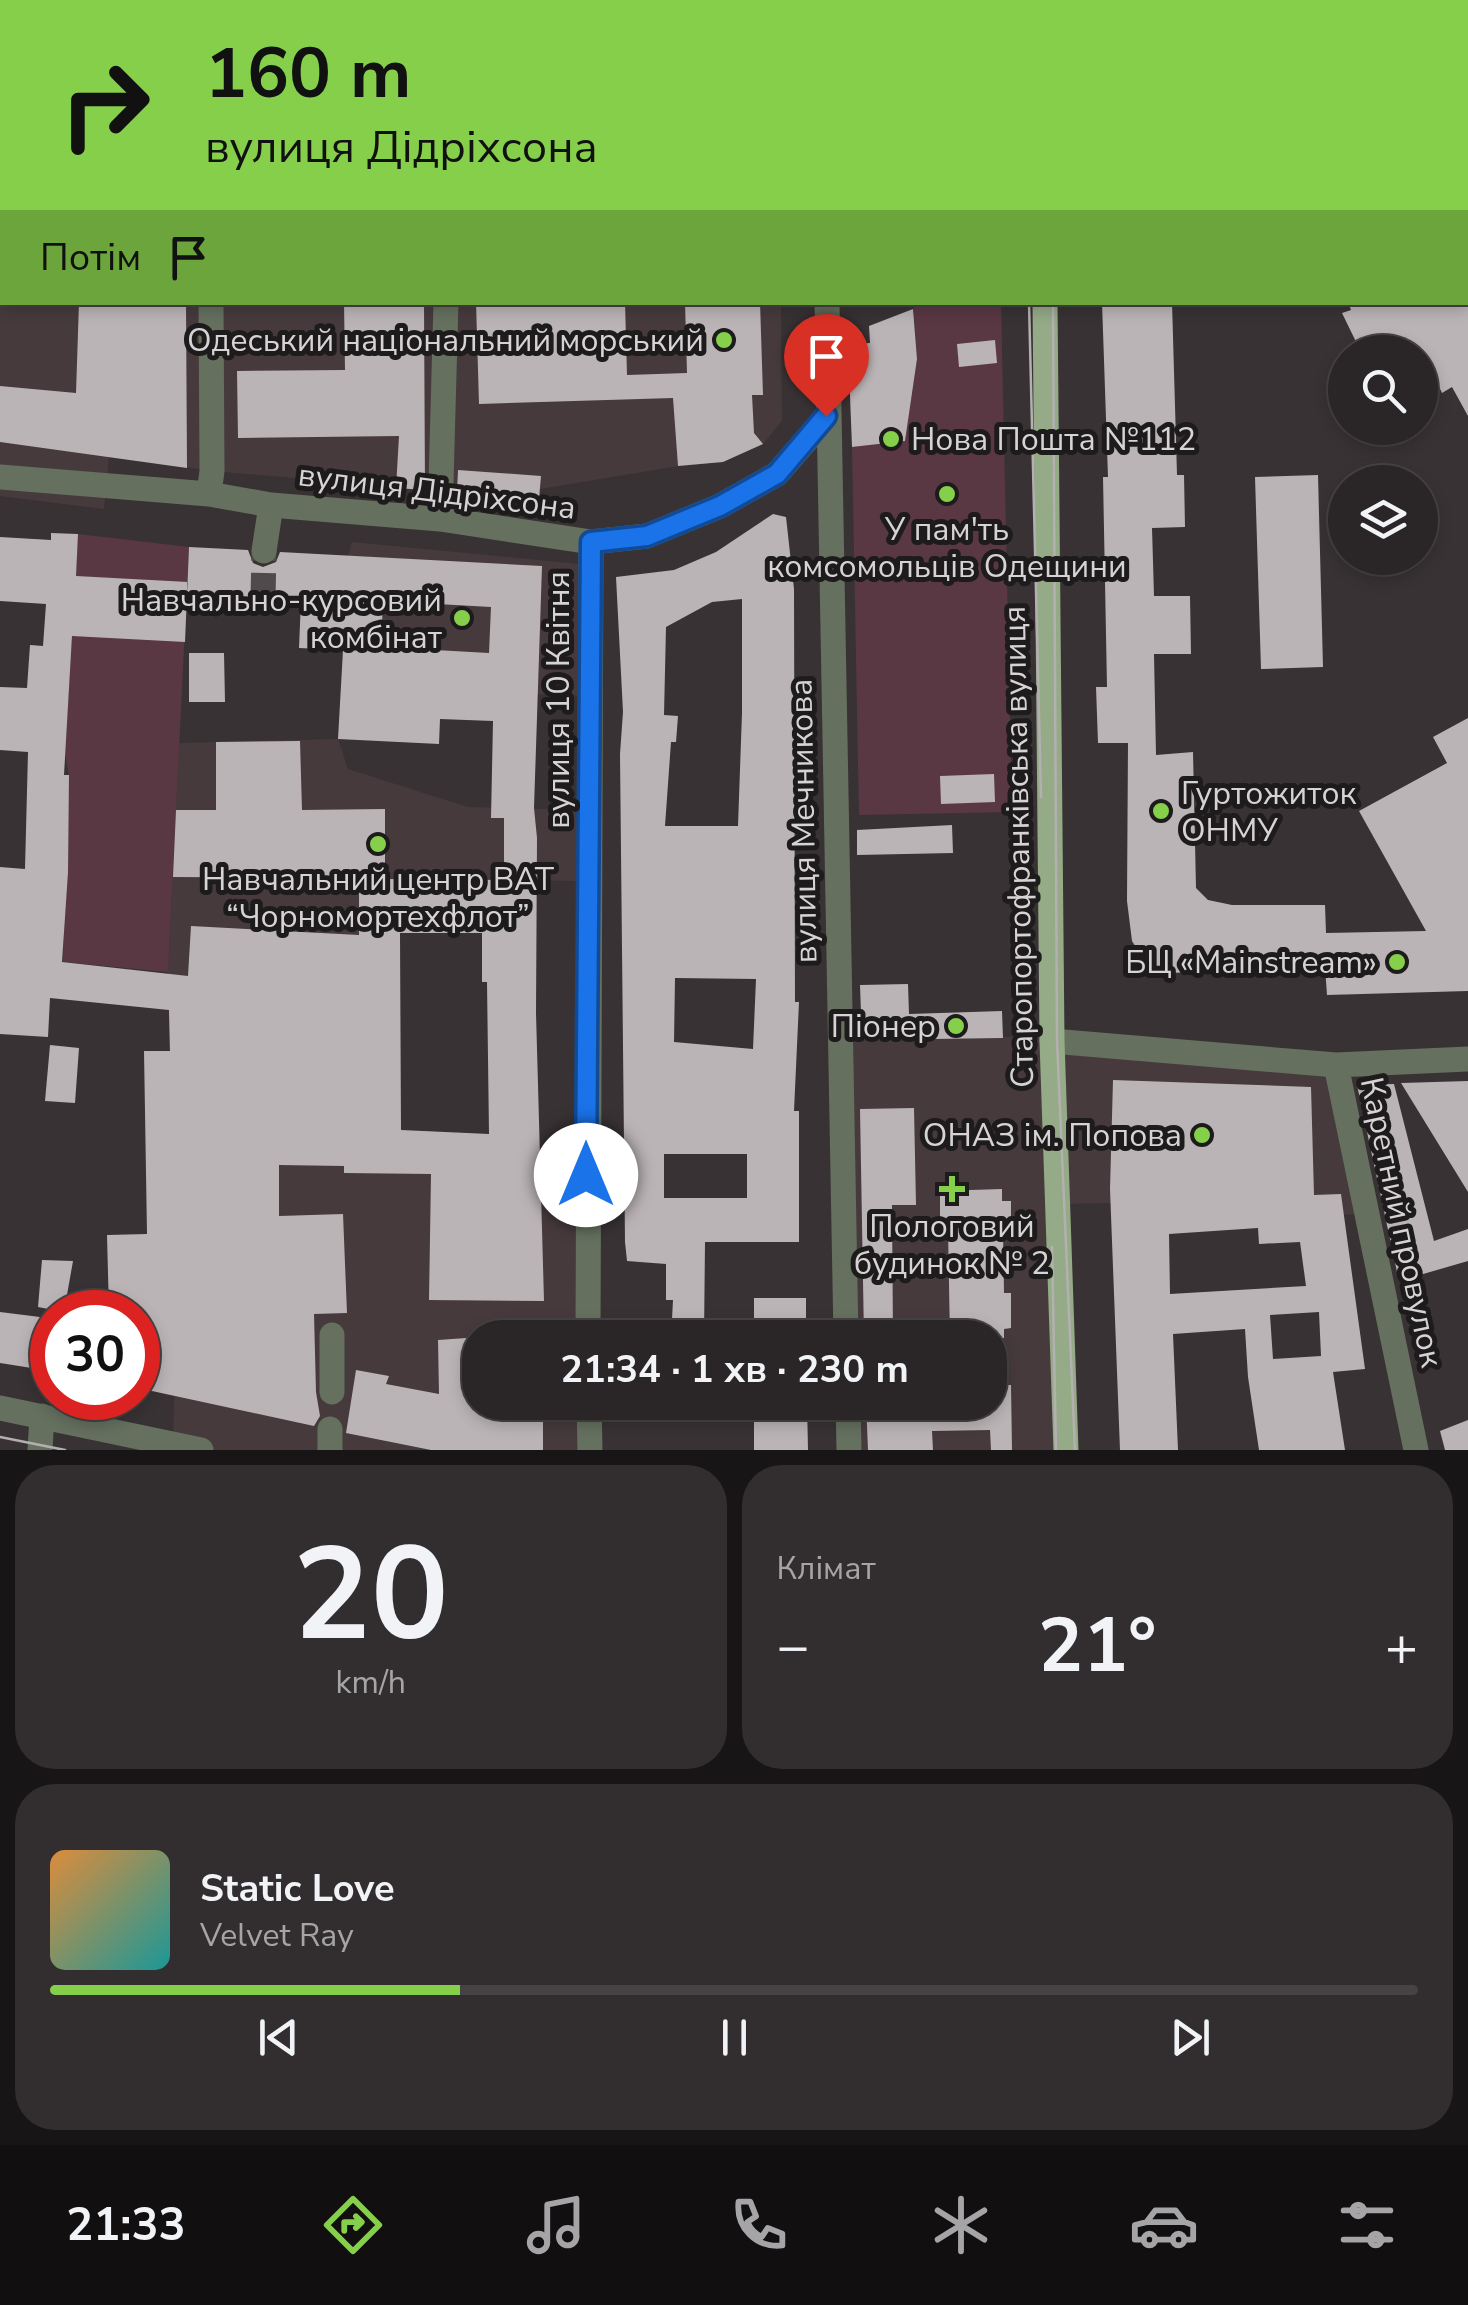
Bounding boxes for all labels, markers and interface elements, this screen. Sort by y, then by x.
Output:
text: 160 m [205,26,411,122]
icon: right [40,40,170,170]
text: вулиця Дідріхсона [205,117,598,178]
icon: arrive [161,230,216,285]
text: Потім [40,232,141,283]
pin [784,314,869,417]
place label: Одеський національний морський [187,319,704,362]
marker: Одеський національний морський [713,329,735,351]
icon: arrive [799,329,854,384]
map controls [1328,335,1438,575]
button: search [1328,335,1438,445]
place label: Нова Пошта №112 [911,418,1196,461]
marker: Нова Пошта №112 [880,428,902,450]
street label: вулиця Дідріхсона [296,453,578,530]
button: layers [1328,465,1438,575]
marker: У пам'ть комсомольців Одещини [936,483,958,505]
place label: У пам'ть комсомольців Одещини [767,508,1127,588]
street label: вулиця 10 Квітня [537,571,580,829]
place label: Навчально-курсовий комбінат [121,579,443,659]
street label: Старопортофранківська вулиця [993,606,1044,1088]
marker: Навчально-курсовий комбінат [451,607,473,629]
street label: вулиця Мечникова [780,678,827,964]
place label: Гуртожиток ОНМУ [1181,772,1357,852]
marker: Гуртожиток ОНМУ [1150,800,1172,822]
marker: Навчальний центр ВАТ “Чорномортехфлот” [367,833,389,855]
place label: Навчальний центр ВАТ “Чорномортехфлот” [202,858,555,938]
place label: БЦ «Mainstream» [1125,941,1377,984]
marker: БЦ «Mainstream» [1386,951,1408,973]
place label: Піонер [831,1005,936,1048]
marker: Піонер [945,1015,967,1037]
street label: Каретний провулок [1350,1073,1453,1371]
place label: ОНАЗ ім. Попова [923,1114,1182,1157]
position arrow [534,1123,638,1227]
marker: ОНАЗ ім. Попова [1191,1124,1213,1146]
marker: Пологовий будинок № 2 [939,1176,965,1202]
place label: Пологовий будинок № 2 [854,1205,1050,1285]
speed limit sign: 30 [30,1290,160,1420]
text: 21:34 · 1 хв · 230 m [560,1344,909,1395]
text: 20 [293,1507,449,1684]
text: Клімат [777,1547,876,1590]
text: 21° [1038,1595,1156,1697]
text: − [777,1609,810,1684]
text: + [1385,1609,1418,1684]
text: km/h [335,1661,406,1704]
text: Static Love [200,1863,395,1914]
text: Velvet Ray [200,1914,354,1957]
icon: previous [251,2010,306,2065]
icon: pause [707,2010,762,2065]
icon: next [1163,2010,1218,2065]
icon: directions [318,2190,388,2260]
icon: music [521,2190,591,2260]
icon: phone [724,2190,794,2260]
icon: climate [926,2190,996,2260]
icon: car [1129,2190,1199,2260]
icon: filters [1332,2190,1402,2260]
text: 21:33 [66,2195,186,2256]

